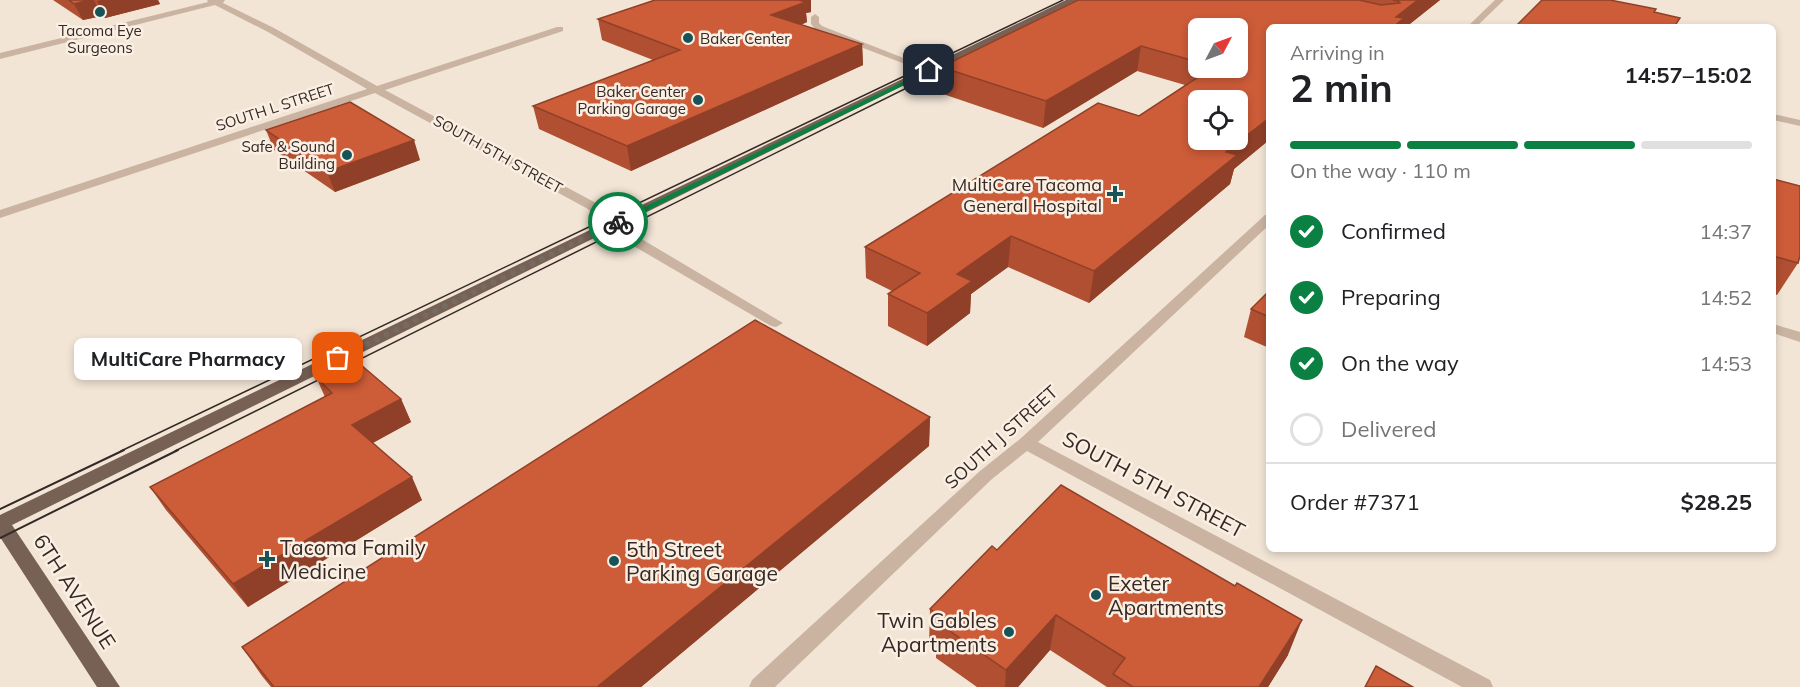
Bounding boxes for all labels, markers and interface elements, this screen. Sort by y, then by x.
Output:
marker: Tacoma Eye Surgeons [93,5,107,19]
north arrow [1188,18,1248,78]
map controls [1188,18,1248,150]
place label: Tacoma Eye Surgeons [58,21,142,57]
place label: Baker Center [700,29,790,48]
marker: Baker Center [681,31,695,45]
text: Arriving in [1290,40,1385,65]
pin [903,44,954,95]
icon: home [912,53,945,86]
text: 14:57–15:02 [1624,61,1752,89]
text: 2 min [1290,63,1393,112]
street label: SOUTH L STREET [213,79,337,135]
place label: Baker Center Parking Garage [578,82,687,118]
button: locate [1188,90,1248,150]
marker: Baker Center Parking Garage [691,93,705,107]
street label: SOUTH 5TH STREET [430,111,566,197]
place label: Safe & Sound Building [241,137,335,173]
marker: Safe & Sound Building [340,148,354,162]
text: On the way · 110 m [1290,158,1471,183]
place label: MultiCare Tacoma General Hospital [952,173,1102,217]
marker: MultiCare Tacoma General Hospital [1106,185,1124,203]
courier [588,192,648,252]
icon: bike [602,206,635,239]
icon: check [1290,215,1323,248]
text: Confirmed [1341,217,1446,245]
text: 14:37 [1699,219,1752,244]
icon: check [1290,281,1323,314]
text: Preparing [1341,283,1441,311]
text: 14:52 [1699,285,1752,310]
pin [312,332,363,383]
callout: MultiCare Pharmacy [74,337,302,379]
icon: bag [321,341,354,374]
text: MultiCare Pharmacy [91,346,285,371]
icon: check [1290,347,1323,380]
text: On the way [1341,349,1459,377]
text: 14:53 [1699,351,1752,376]
street label: SOUTH J STREET [940,380,1062,494]
text: Delivered [1341,415,1436,443]
street label: SOUTH 5TH STREET [1058,425,1250,543]
text: Order #7371 [1290,488,1420,516]
text: $28.25 [1681,488,1752,516]
street label: 6TH AVENUE [28,529,122,653]
place label: Tacoma Family Medicine [280,534,426,584]
place label: 5th Street Parking Garage [626,536,778,586]
marker: Tacoma Family Medicine [258,550,276,568]
marker: 5th Street Parking Garage [607,554,621,568]
place label: Exeter Apartments [1108,570,1224,620]
marker: Exeter Apartments [1089,588,1103,602]
place label: Twin Gables Apartments [877,607,997,657]
marker: Twin Gables Apartments [1002,625,1016,639]

